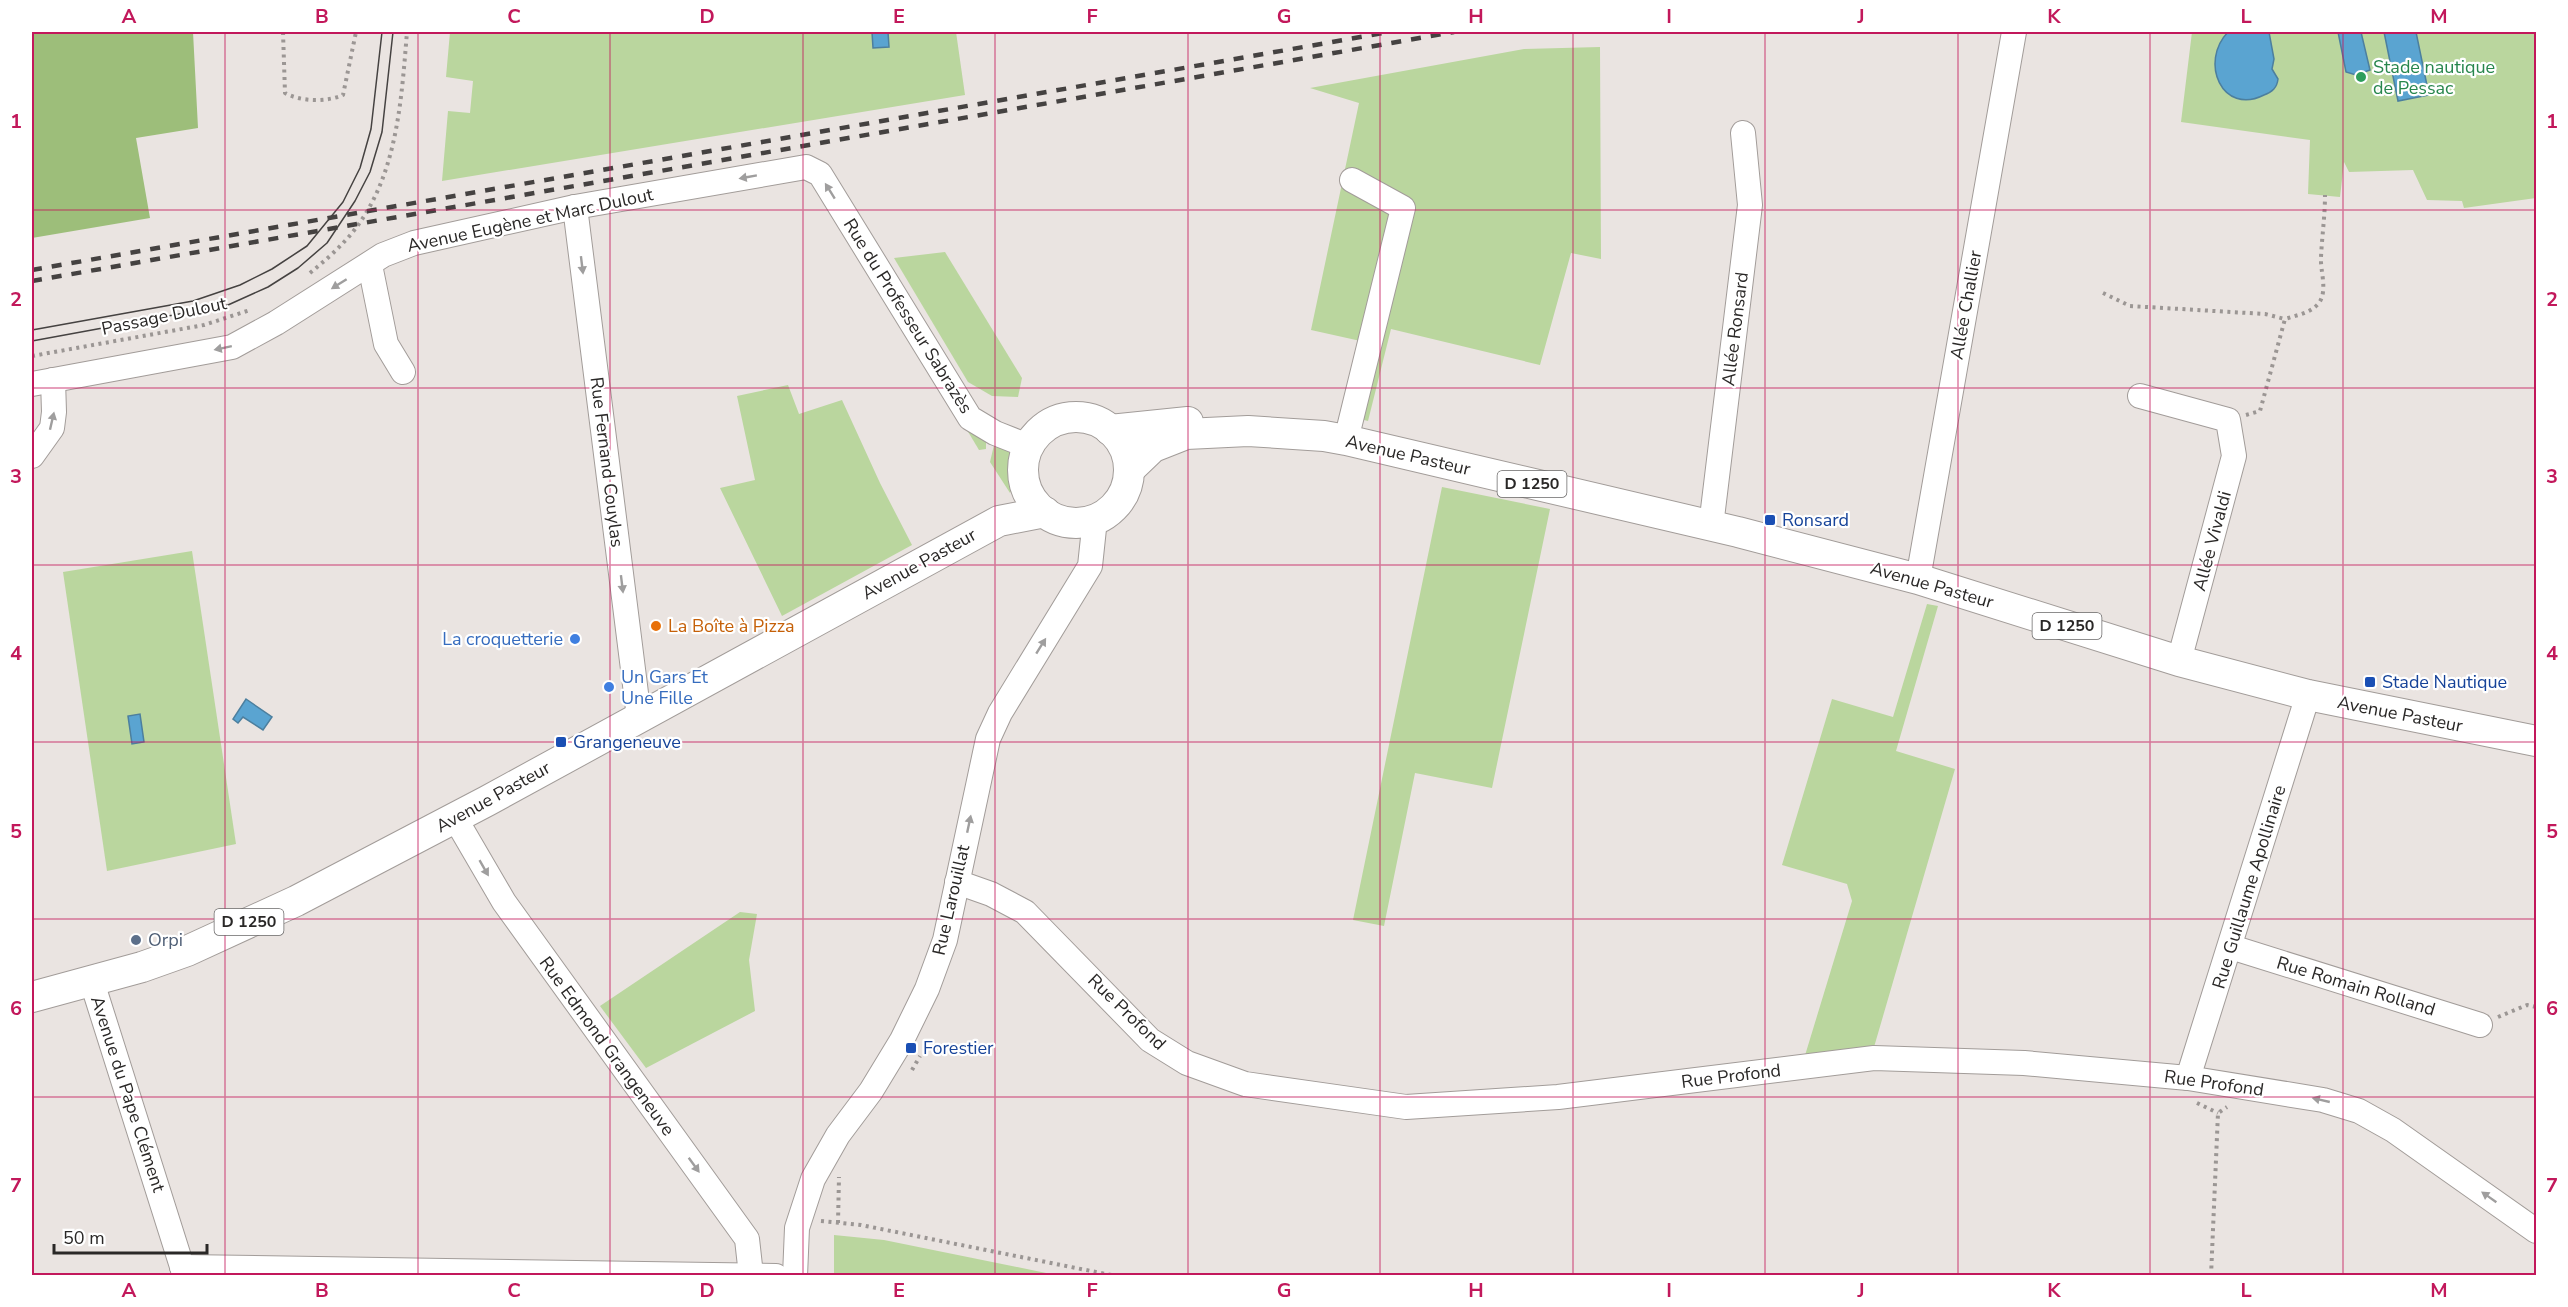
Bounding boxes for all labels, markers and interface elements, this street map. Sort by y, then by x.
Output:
text: A [122,3,137,30]
text: B [315,3,329,30]
text: C [507,3,521,30]
text: D [699,3,715,30]
text: E [893,3,905,30]
text: F [1086,3,1098,30]
text: G [1277,3,1291,30]
text: H [1468,3,1484,30]
text: I [1666,3,1672,30]
text: J [1856,3,1865,30]
text: K [2047,3,2061,30]
text: L [2240,3,2252,30]
text: M [2430,3,2448,30]
place label: Stade nautique de Pessac [2373,55,2495,100]
marker: Stade nautique de Pessac [2354,70,2368,84]
text: 1 [10,108,22,135]
text: 1 [2546,108,2558,135]
one-way arrow [738,173,757,182]
street label: Avenue Eugène et Marc Dulout [405,182,656,258]
one-way arrow [825,183,836,199]
street label: Rue du Professeur Sabrazès [838,214,978,418]
street label: Allée Challier [1945,248,1987,361]
one-way arrow [578,256,587,275]
street label: Allée Ronsard [1716,271,1754,387]
one-way arrow [331,278,347,289]
text: 2 [10,286,22,313]
text: 2 [2546,286,2558,313]
street label: Passage Dulout [99,291,229,341]
one-way arrow [213,344,232,353]
street label: Rue Fernand Couylas [585,375,629,549]
one-way arrow [48,411,57,430]
street label: Avenue Pasteur [1343,429,1473,481]
text: 3 [10,463,22,490]
text: 3 [2546,463,2558,490]
road number: D 1250 [1498,471,1567,497]
street label: Allée Vivaldi [2187,488,2237,594]
place label: Ronsard [1782,508,1849,532]
marker: Ronsard [1763,513,1777,527]
street label: Avenue Pasteur [858,522,981,605]
street label: Avenue Pasteur [1868,556,1997,614]
one-way arrow [617,574,627,593]
road number: D 1250 [2032,613,2102,639]
place label: La Boîte à Pizza [668,614,795,638]
marker: La Boîte à Pizza [649,619,663,633]
place label: La croquetterie [442,627,563,651]
marker: La croquetterie [568,632,582,646]
one-way arrow [1035,638,1046,654]
text: 4 [10,640,22,667]
text: 4 [2546,640,2558,667]
place label: Un Gars Et Une Fille [621,665,709,710]
place label: Stade Nautique [2382,670,2507,694]
marker: Stade Nautique [2363,675,2377,689]
marker: Un Gars Et Une Fille [602,680,616,694]
street label: Avenue Pasteur [2335,690,2465,738]
place label: Grangeneuve [573,730,681,754]
marker: Grangeneuve [554,735,568,749]
street label: Avenue Pasteur [432,755,555,838]
street label: Rue Guillaume Apollinaire [2207,782,2291,992]
one-way arrow [965,815,974,834]
text: 5 [10,818,22,845]
text: 5 [2546,818,2558,845]
street label: Rue Larouillat [927,842,976,958]
one-way arrow [479,860,490,876]
road number: D 1250 [214,909,284,935]
place label: Orpi [148,928,183,952]
marker: Orpi [129,933,143,947]
street label: Rue Romain Rolland [2274,950,2438,1022]
street label: Rue Edmond Grangeneuve [534,952,680,1140]
street label: Rue Profond [1083,969,1171,1055]
street label: Avenue du Pape Clément [85,993,171,1196]
text: 6 [10,995,22,1022]
text: 6 [2546,995,2558,1022]
place label: Forestier [923,1036,994,1060]
marker: Forestier [904,1041,918,1055]
street label: Rue Profond [1680,1058,1782,1094]
street label: Rue Profond [2163,1064,2265,1102]
one-way arrow [2312,1095,2331,1104]
one-way arrow [688,1156,700,1172]
text: 7 [10,1172,22,1199]
text: 7 [2546,1172,2558,1199]
one-way arrow [2481,1191,2497,1203]
scale bar [54,1217,207,1255]
text: 50 m [63,1226,105,1250]
text: A [122,1277,137,1304]
text: B [315,1277,329,1304]
text: C [507,1277,521,1304]
text: D [699,1277,715,1304]
text: E [893,1277,905,1304]
text: F [1086,1277,1098,1304]
text: G [1277,1277,1291,1304]
text: H [1468,1277,1484,1304]
text: I [1666,1277,1672,1304]
text: J [1856,1277,1865,1304]
text: K [2047,1277,2061,1304]
text: L [2240,1277,2252,1304]
text: M [2430,1277,2448,1304]

